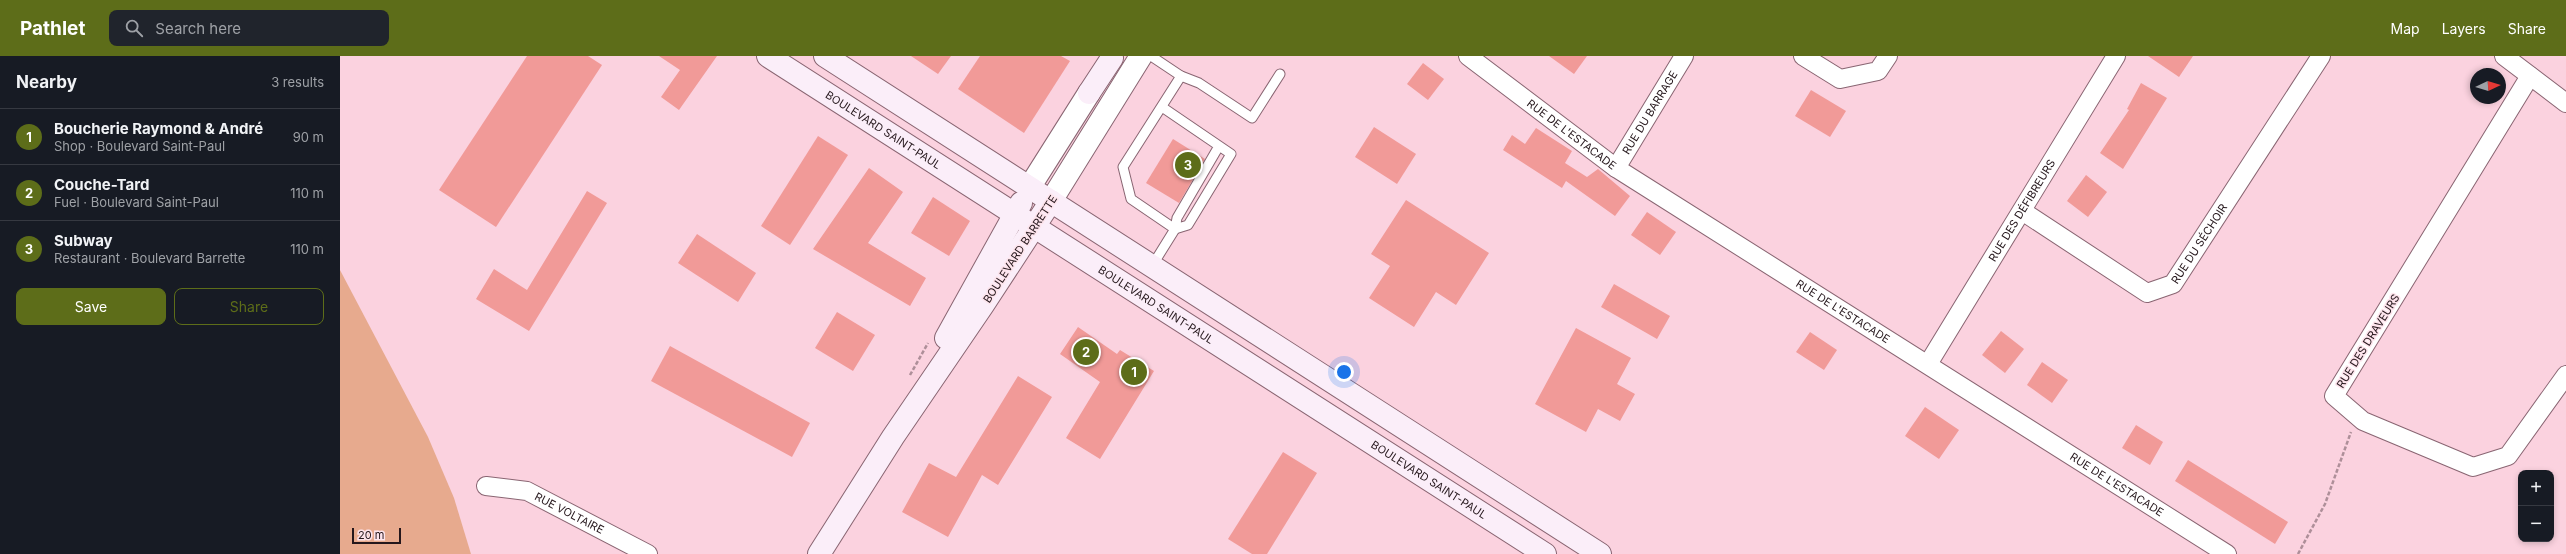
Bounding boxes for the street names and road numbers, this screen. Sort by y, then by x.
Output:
street label: RUE DU BARRAGE [1619,68,1680,157]
street label: BOULEVARD SAINT-PAUL [823,88,944,172]
street label: RUE DE L'ESTACADE [1524,96,1619,173]
street label: RUE DES DÉFIBREURS [1985,157,2058,264]
street label: BOULEVARD BARRETTE [980,193,1060,305]
street label: RUE DU SÉCHOIR [2168,201,2230,286]
street label: BOULEVARD SAINT-PAUL [1096,263,1217,347]
street label: RUE DE L'ESTACADE [1793,277,1892,346]
street label: RUE DES DRAVEURS [2333,291,2403,391]
street label: BOULEVARD SAINT-PAUL [1368,437,1489,522]
street label: RUE DE L'ESTACADE [2067,450,2166,519]
street label: RUE VOLTAIRE [532,489,606,537]

